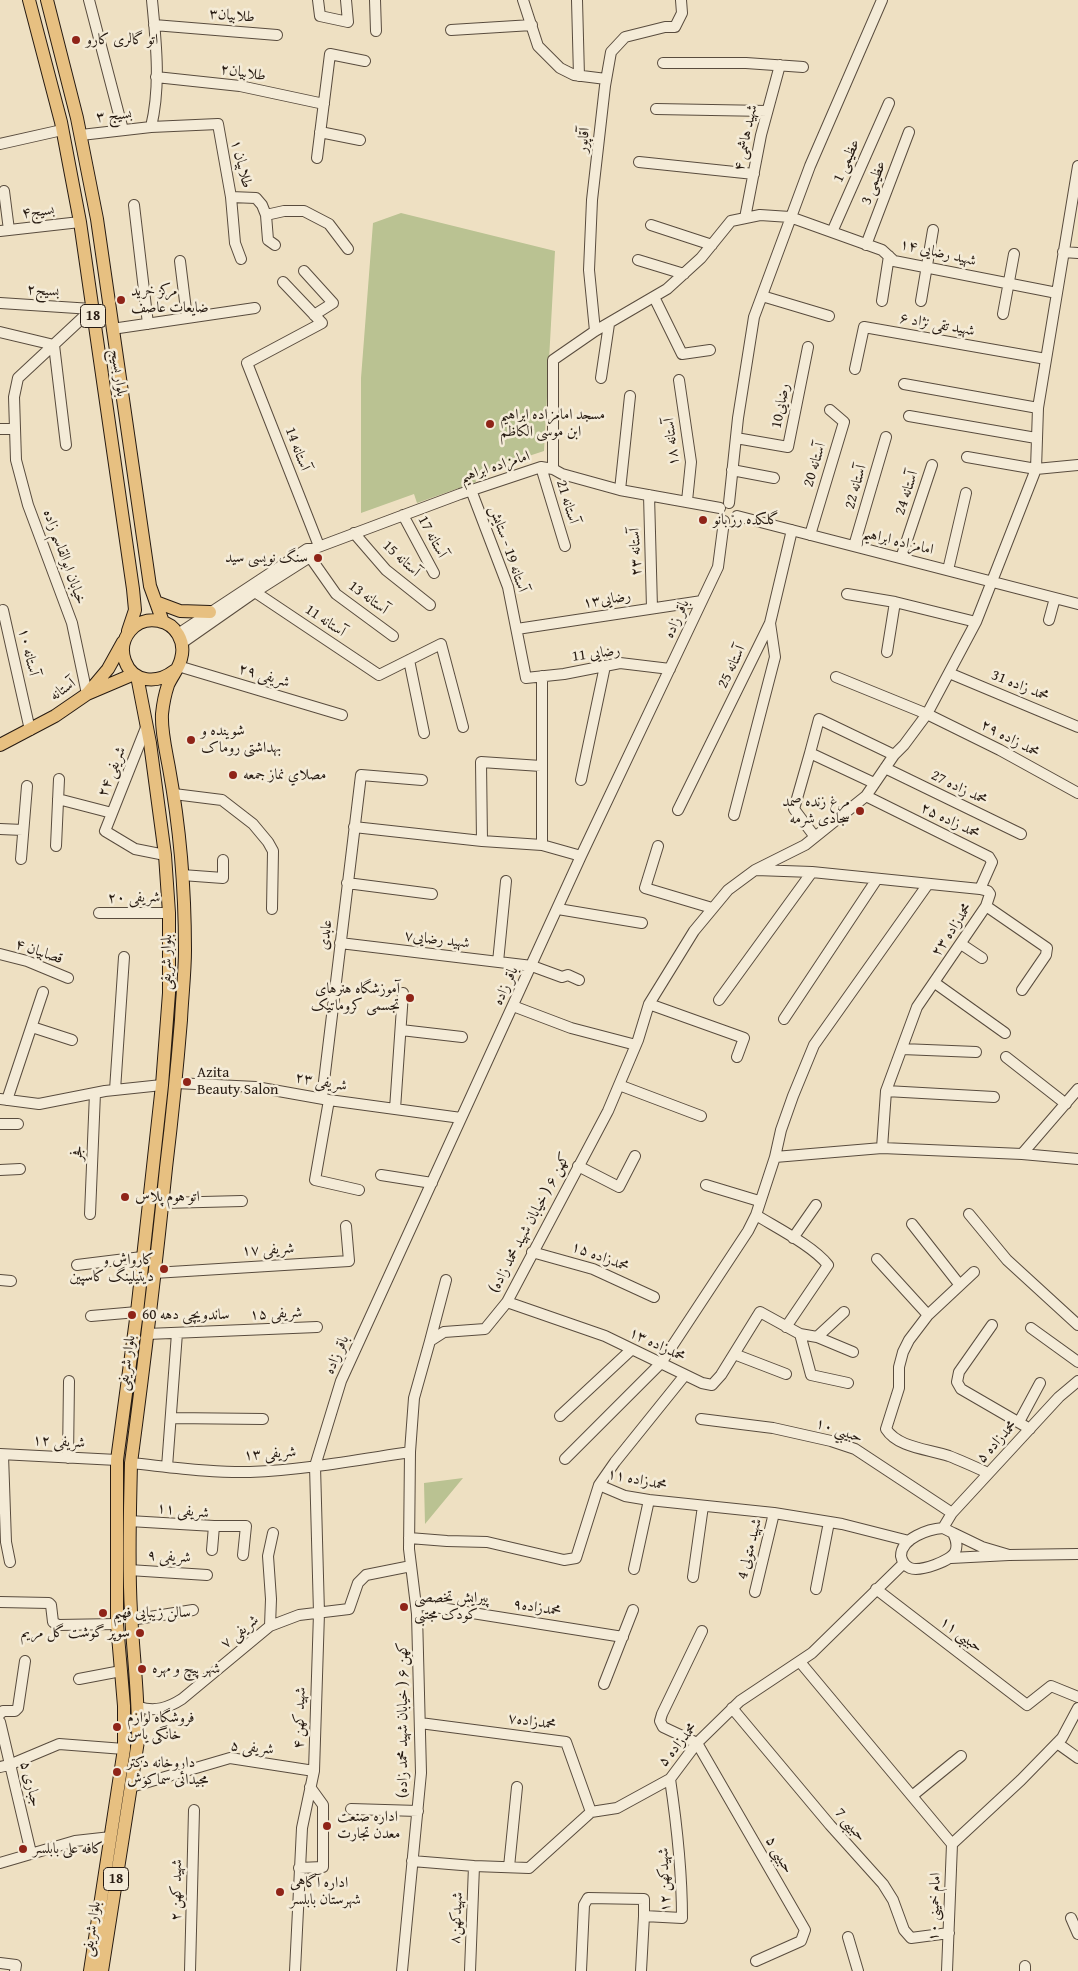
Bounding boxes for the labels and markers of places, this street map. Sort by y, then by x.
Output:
place label: اتو گالری کارو [86,31,158,49]
marker: اتو گالری کارو [70,34,82,46]
place label: مرکز خرید ضایعات عاصف [131,282,209,317]
marker: مرکز خرید ضایعات عاصف [115,294,127,306]
place label: مسجد امامزاده ابراهیم ابن موسی الکاظم [500,406,605,441]
marker: مسجد امامزاده ابراهیم ابن موسی الکاظم [484,418,496,430]
place label: گلکده رز بانو [713,511,779,529]
marker: گلکده رز بانو [697,514,709,526]
place label: سنگ نویسی سید [225,549,308,567]
marker: سنگ نویسی سید [312,552,324,564]
place label: شوینده و بهداشتی روماک [201,722,281,757]
marker: شوینده و بهداشتی روماک [185,734,197,746]
place label: مصلاي نماز جمعه [243,766,326,784]
marker: مصلاي نماز جمعه [227,769,239,781]
place label: مرغ زنده صمد سجادی شرمه [782,793,850,828]
marker: مرغ زنده صمد سجادی شرمه [854,805,866,817]
place label: آموزشگاه هنرهای تجسمی کروماتیک [311,980,400,1015]
marker: آموزشگاه هنرهای تجسمی کروماتیک [404,992,416,1004]
place label: Azita Beauty Salon [197,1064,279,1099]
marker: Azita Beauty Salon [181,1076,193,1088]
place label: اتو هوم پلاس [135,1188,200,1206]
marker: اتو هوم پلاس [119,1191,131,1203]
place label: کارواش و دیتیلینگ کاسپین [69,1251,154,1286]
marker: کارواش و دیتیلینگ کاسپین [158,1263,170,1275]
place label: ساندویچی دهه 60 [142,1306,230,1324]
marker: ساندویچی دهه 60 [126,1309,138,1321]
place label: پیرایش تخصصی کودک مجتبی [414,1589,488,1624]
marker: پیرایش تخصصی کودک مجتبی [398,1601,410,1613]
place label: سالن زیبایی فهیم [113,1604,191,1622]
marker: سالن زیبایی فهیم [97,1607,109,1619]
place label: سوپر گوشت گل مریم [21,1624,130,1642]
marker: سوپر گوشت گل مریم [134,1627,146,1639]
place label: شهر پیچ و مهره [152,1660,220,1678]
marker: شهر پیچ و مهره [136,1663,148,1675]
place label: فروشگاه لوازم خانگی یاس [127,1709,194,1744]
marker: فروشگاه لوازم خانگی یاس [111,1721,123,1733]
place label: داروخانه دکتر مجیدائی سماکوش [127,1754,208,1789]
marker: داروخانه دکتر مجیدائی سماکوش [111,1766,123,1778]
place label: اداره صنعت معدن تجارت [337,1808,400,1843]
marker: اداره صنعت معدن تجارت [321,1820,333,1832]
place label: کافه علی بابلسر [33,1840,103,1858]
marker: کافه علی بابلسر [17,1843,29,1855]
place label: اداره آگاهی شهرستان بابلسر [290,1874,361,1909]
marker: اداره آگاهی شهرستان بابلسر [274,1886,286,1898]

